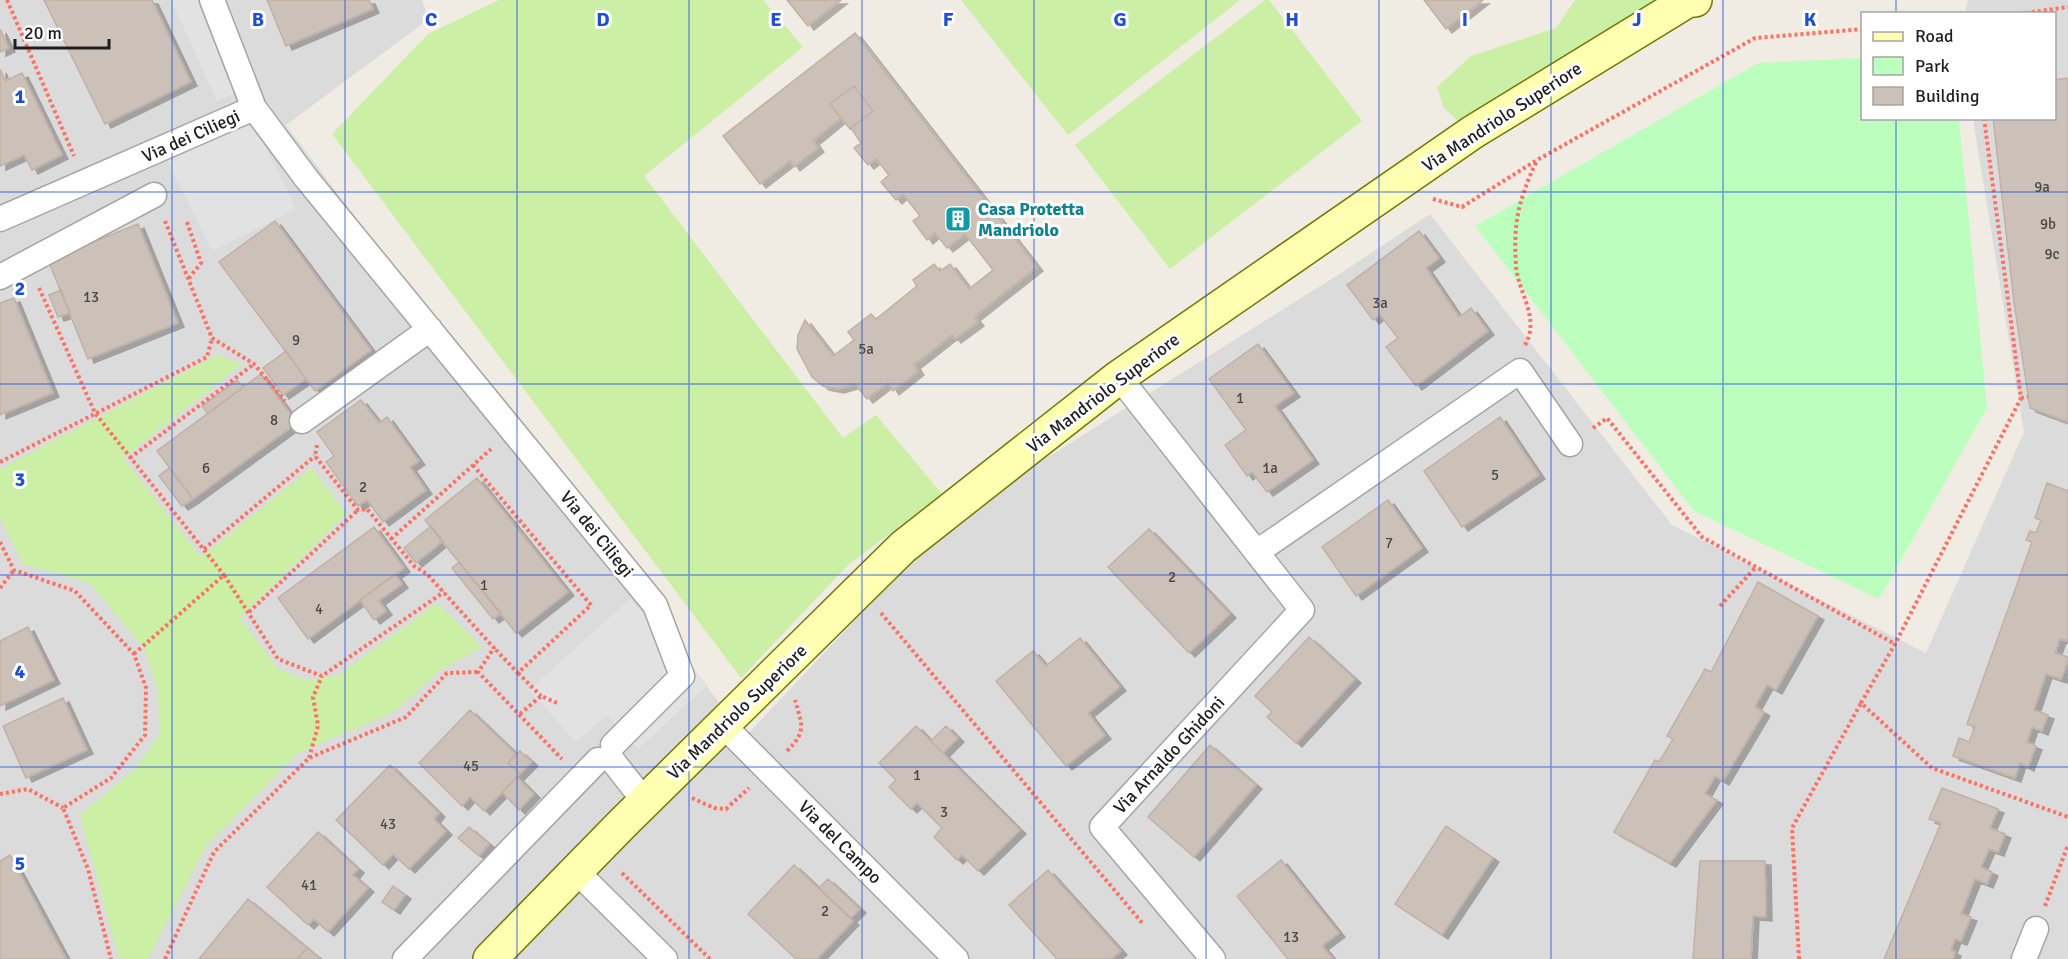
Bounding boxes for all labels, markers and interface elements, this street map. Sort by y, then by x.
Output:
text: B [252,7,264,32]
text: C [425,7,437,32]
text: D [596,7,610,32]
text: E [770,7,782,32]
text: F [943,7,954,32]
text: G [1113,7,1127,32]
text: H [1285,7,1299,32]
text: I [1462,7,1468,32]
text: J [1632,7,1642,32]
text: K [1804,7,1817,32]
scale bar [15,12,110,50]
legend [1861,12,2056,120]
text: 20 m [24,22,62,44]
text: Road [1915,25,1954,47]
text: Park [1915,55,1950,77]
street label: Via Mandriolo Superiore [1418,57,1586,177]
text: 1 [15,84,26,109]
text: Building [1915,85,1979,107]
street label: Via dei Ciliegi [139,105,243,167]
house number: 9a [2034,178,2050,196]
place label: Casa Protetta Mandriolo [978,198,1084,241]
building icon: Casa Protetta Mandriolo [943,204,973,234]
house number: 9b [2040,215,2056,233]
house number: 9c [2044,245,2060,263]
text: 2 [15,276,25,301]
house number: 13 [83,288,99,306]
house number: 3a [1372,294,1388,312]
street label: Via Mandriolo Superiore [1022,328,1184,458]
house number: 9 [292,331,300,349]
house number: 5a [858,340,874,358]
house number: 1 [1236,389,1244,407]
house number: 8 [270,411,278,429]
house number: 6 [202,459,210,477]
house number: 1a [1262,459,1278,477]
house number: 5 [1491,466,1499,484]
text: 3 [15,467,25,492]
house number: 2 [359,478,367,496]
street label: Via dei Ciliegi [555,486,639,582]
house number: 7 [1385,534,1393,552]
house number: 2 [1168,568,1176,586]
house number: 1 [480,576,488,594]
house number: 4 [315,600,323,618]
street label: Via Mandriolo Superiore [663,640,811,784]
text: 4 [15,659,26,684]
street label: Via Arnaldo Ghidoni [1109,692,1229,818]
house number: 45 [463,757,479,775]
house number: 1 [913,766,921,784]
street label: Via del Campo [794,796,886,888]
house number: 3 [940,803,948,821]
house number: 43 [380,815,396,833]
text: 5 [15,851,25,876]
house number: 41 [301,876,317,894]
house number: 2 [821,902,829,920]
house number: 13 [1283,928,1299,946]

